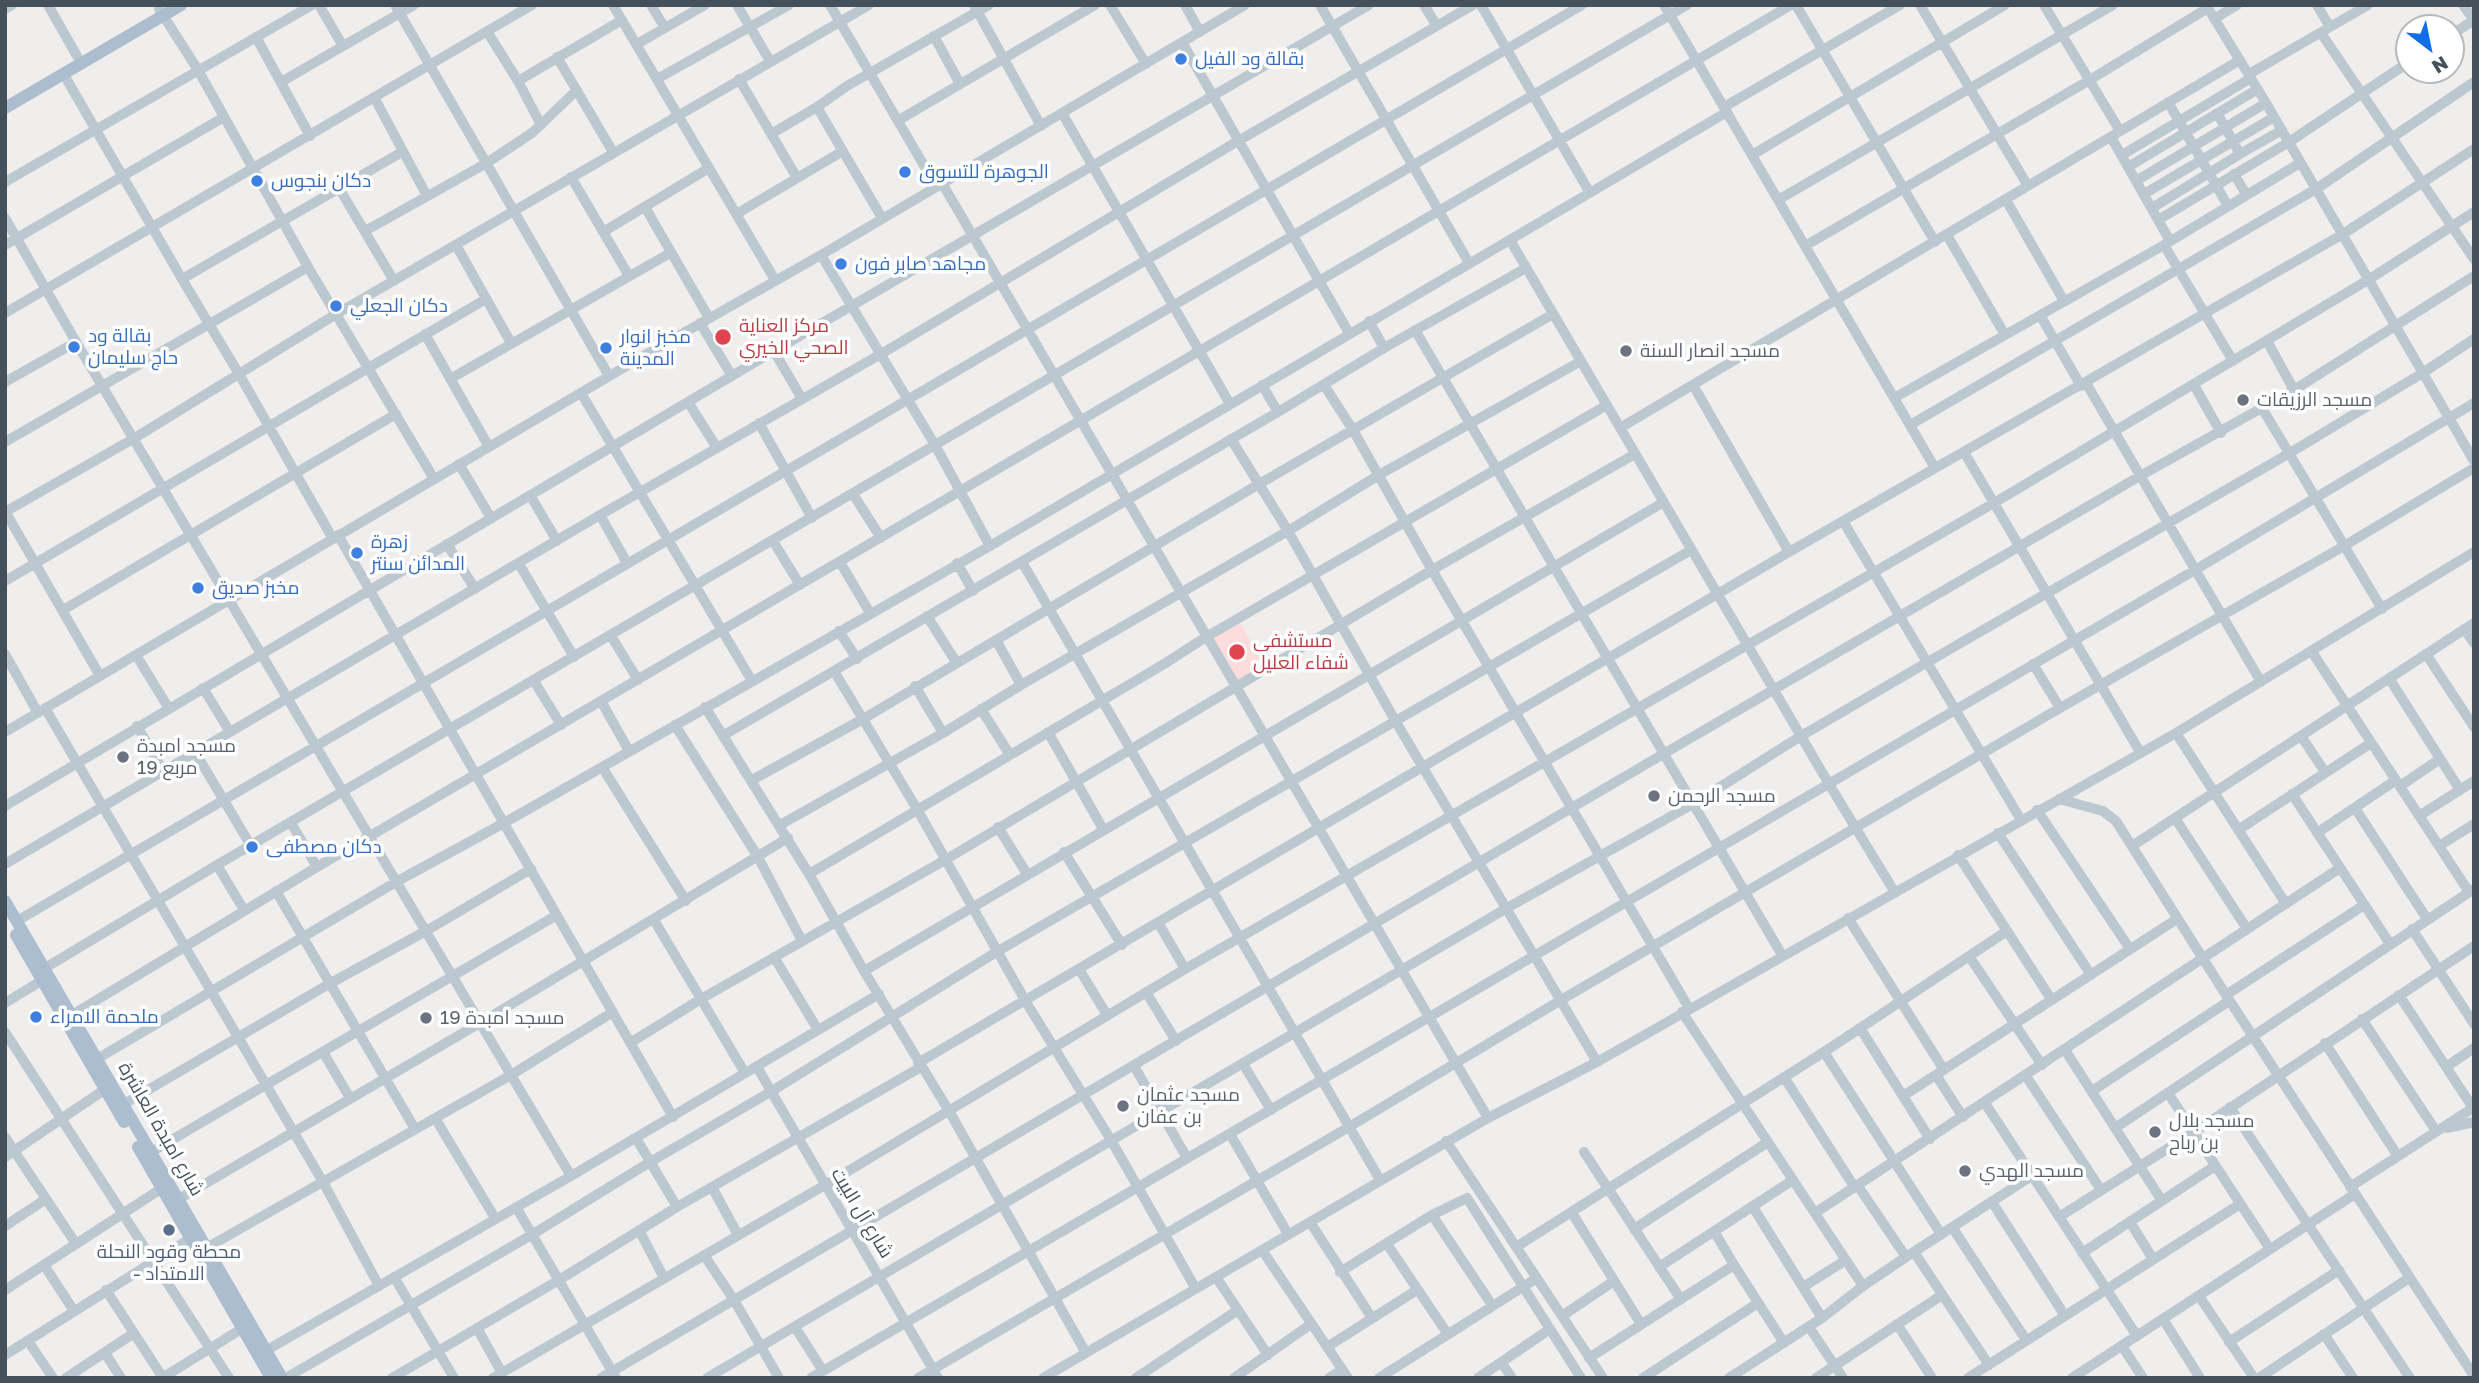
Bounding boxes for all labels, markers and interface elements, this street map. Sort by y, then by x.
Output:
north arrow [2395,14,2465,84]
place label: بقالة ود الفيل [1195,48,1304,70]
marker: بقالة ود الفيل [1173,51,1189,67]
text: N [2428,52,2453,79]
place label: الجوهرة للتسوق [919,161,1049,183]
marker: الجوهرة للتسوق [897,164,913,180]
place label: دكان بنجوس [271,170,371,192]
marker: دكان بنجوس [249,173,265,189]
place label: مجاهد صابر فون [855,253,986,275]
marker: مجاهد صابر فون [833,256,849,272]
place label: دكان الجعلي [350,295,448,317]
marker: دكان الجعلي [328,298,344,314]
place label: مركز العناية الصحي الخيري [739,315,849,359]
place label: بقالة ود حاج سليمان [88,325,178,369]
place label: مخبز انوار المدينة [620,326,691,370]
marker: مركز العناية الصحي الخيري [713,327,733,347]
marker: بقالة ود حاج سليمان [66,339,82,355]
marker: مخبز انوار المدينة [598,340,614,356]
place label: مسجد انصار السنة [1640,340,1780,362]
marker: مسجد انصار السنة [1618,343,1634,359]
place label: مسجد الرزيقات [2257,389,2372,411]
marker: مسجد الرزيقات [2235,392,2251,408]
place label: زهرة المدائن سنتر [371,531,465,575]
marker: زهرة المدائن سنتر [349,545,365,561]
place label: مخبز صديق [212,577,300,599]
marker: مخبز صديق [190,580,206,596]
place label: مستشفى شفاء العليل [1253,630,1349,674]
marker: مستشفى شفاء العليل [1227,642,1247,662]
place label: مسجد امبدة مربع 19 [137,735,236,779]
marker: مسجد امبدة مربع 19 [115,749,131,765]
place label: مسجد الرحمن [1668,785,1776,807]
marker: مسجد الرحمن [1646,788,1662,804]
place label: دكان مصطفى [266,836,382,858]
marker: دكان مصطفى [244,839,260,855]
place label: ملحمة الامراء [50,1006,159,1028]
place label: مسجد امبدة 19 [440,1007,565,1029]
marker: ملحمة الامراء [28,1009,44,1025]
marker: مسجد امبدة 19 [418,1010,434,1026]
street label: شارع امبدة العاشرة [113,1058,209,1200]
place label: مسجد عثمان بن عفان [1137,1084,1240,1128]
marker: مسجد عثمان بن عفان [1115,1098,1131,1114]
place label: مسجد بلال بن رباح [2169,1110,2254,1154]
marker: مسجد بلال بن رباح [2147,1124,2163,1140]
place label: مسجد الهدي [1979,1160,2084,1182]
marker: مسجد الهدي [1957,1163,1973,1179]
street label: شارع آل البيت [826,1164,898,1262]
marker: محطة وقود النحلة - الامتداد [161,1222,177,1238]
place label: محطة وقود النحلة - الامتداد [97,1241,241,1285]

